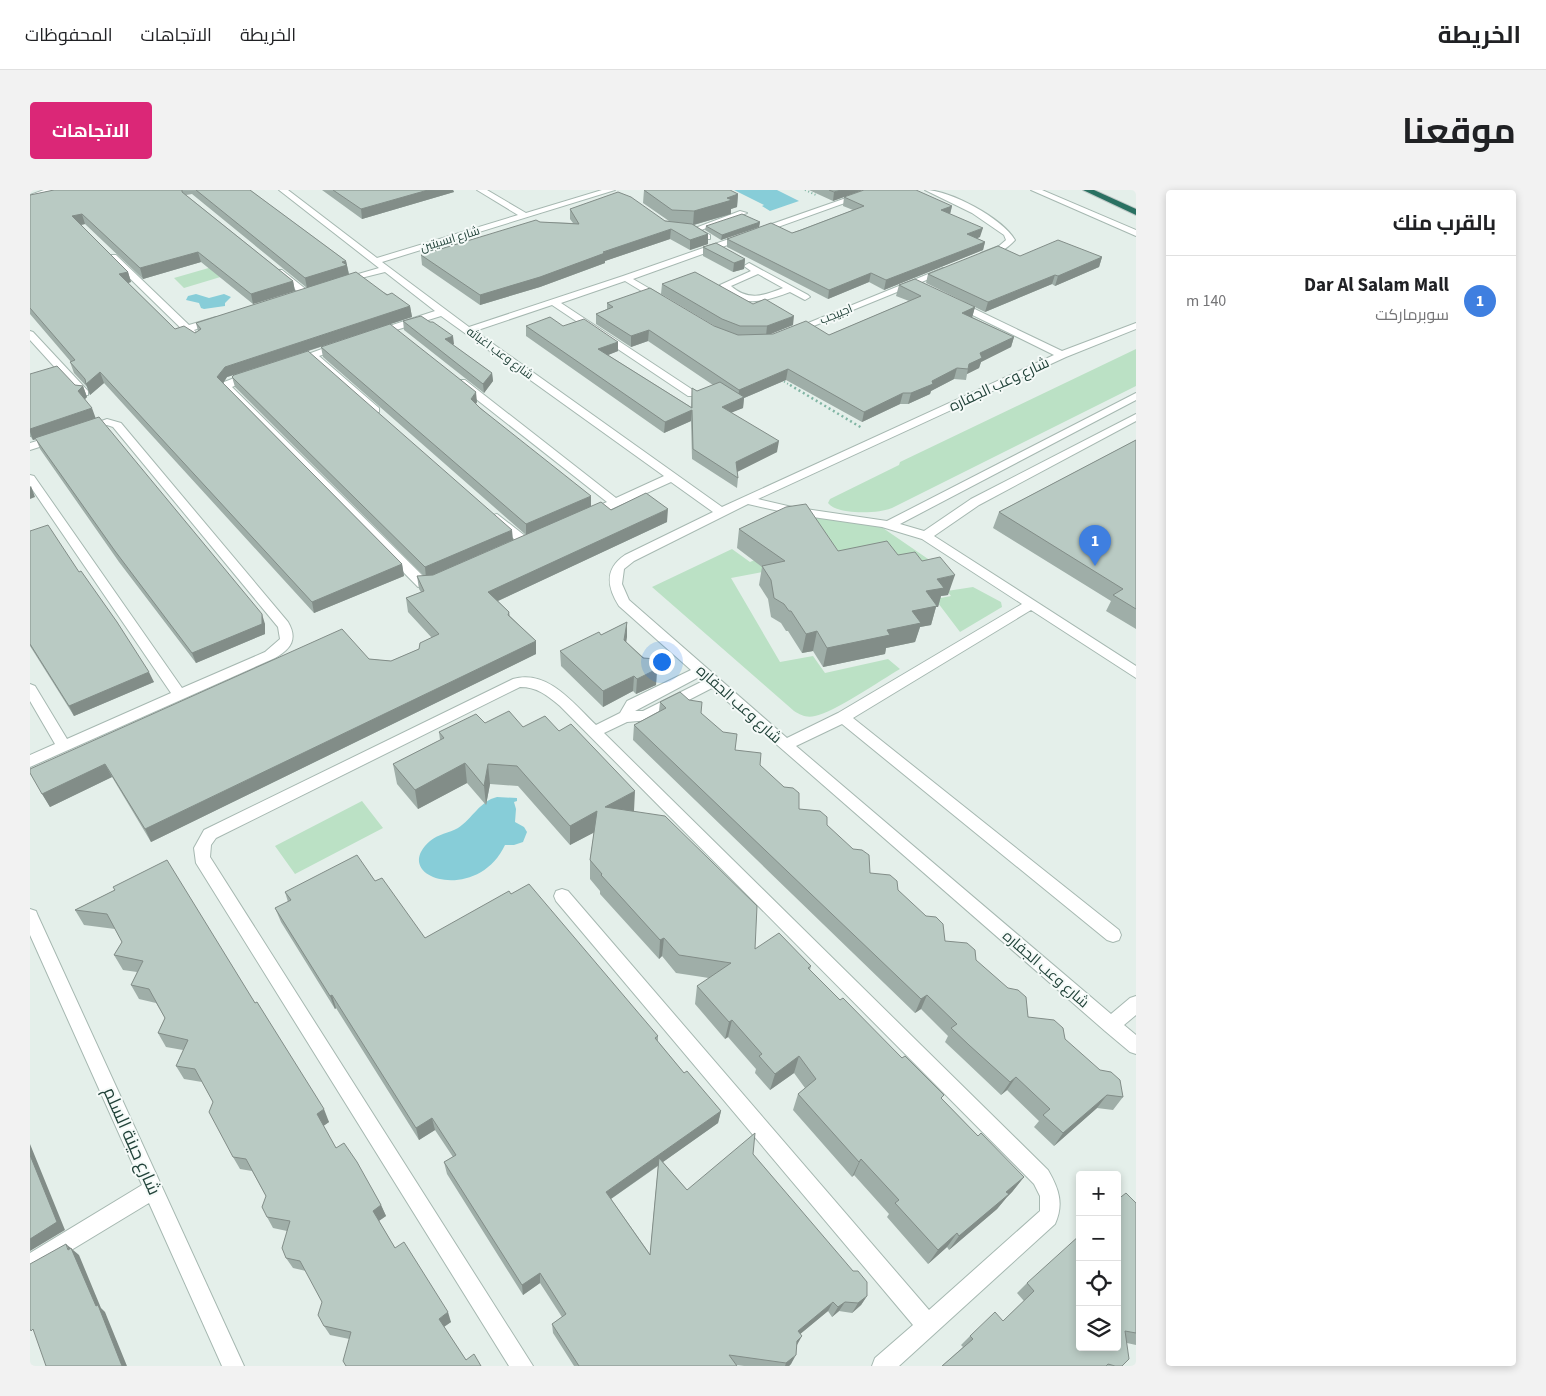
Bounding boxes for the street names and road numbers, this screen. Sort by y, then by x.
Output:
street label: شارع ابسيتين [418,222,482,257]
street label: اجبيجب [817,300,855,329]
street label: شارع وعب اغباثه [463,323,537,384]
street label: شارع وعب الجفاره [946,352,1053,417]
street label: شارع وعب الجفاره [691,660,786,748]
street label: شارع وعب الجفاره [998,926,1093,1013]
street label: شارع حينة السلم [97,1083,166,1199]

